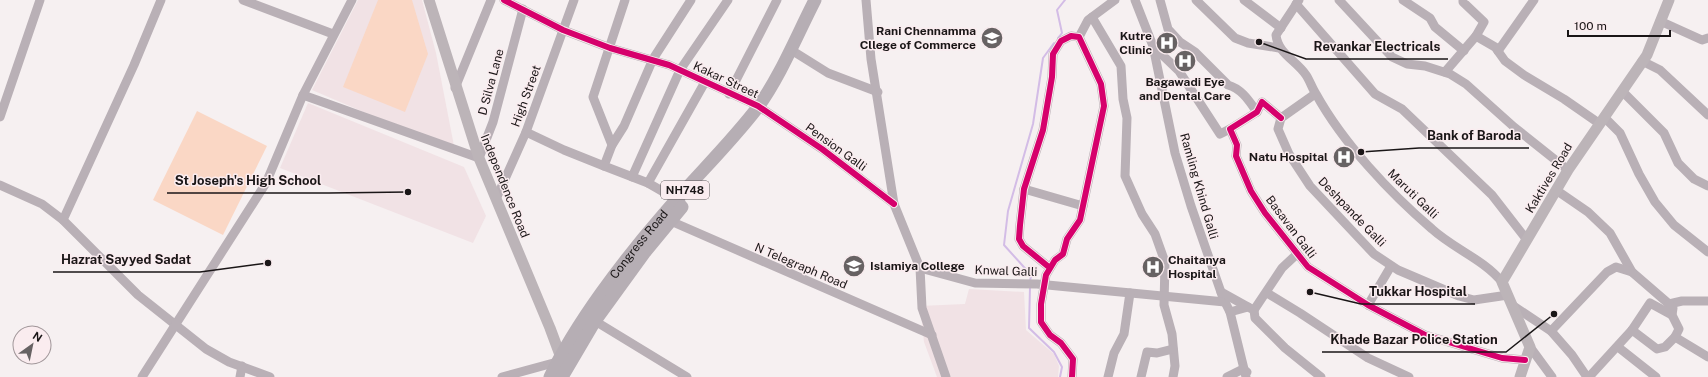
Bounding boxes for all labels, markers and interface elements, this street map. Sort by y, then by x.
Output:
scale bar [1568,12,1670,38]
text: 100 m [1574,19,1607,33]
place label: Rani Chennamma Cllege of Commerce [860,24,976,52]
school or university icon: Rani Chennamma Cllege of Commerce [979,25,1005,51]
place label: Kutre Clinic [1119,29,1152,57]
hospital icon: Kutre Clinic [1154,30,1180,56]
callout: Revankar Electricals [1306,34,1448,59]
text: Revankar Electricals [1314,39,1441,54]
street label: D Silva Lane [475,47,507,117]
hospital icon: Bagawadi Eye and Dental Care [1172,48,1198,74]
street label: Kakar Street [691,59,761,101]
street label: High Street [508,63,544,129]
place label: Bagawadi Eye and Dental Care [1139,75,1231,103]
street label: Pension Galli [803,120,869,174]
callout: Bank of Baroda [1419,123,1529,148]
text: Bank of Baroda [1427,128,1521,143]
street label: Ramling Khind Galli [1177,131,1221,241]
street label: Independence Road [478,132,532,240]
street label: Kaktives Road [1523,141,1575,215]
hospital icon: Natu Hospital [1331,144,1357,170]
place label: Natu Hospital [1249,150,1328,164]
street label: Maruti Galli [1385,166,1441,222]
callout: St Joseph's High School [167,168,329,193]
text: St Joseph's High School [175,173,321,188]
street label: Deshpande Galli [1315,174,1389,250]
road number: NH748 [661,181,709,199]
street label: Basavan Galli [1263,193,1319,261]
street label: Congress Road [607,207,671,282]
street label: N Telegraph Road [753,240,849,292]
callout: Hazrat Sayyed Sadat [53,247,200,272]
text: Hazrat Sayyed Sadat [61,252,191,267]
school or university icon: Islamiya College [841,253,867,279]
place label: Chaitanya Hospital [1168,253,1226,281]
hospital icon: Chaitanya Hospital [1140,254,1166,280]
place label: Islamiya College [870,259,965,273]
street label: Knwal Galli [974,263,1038,279]
callout: Tukkar Hospital [1361,279,1475,304]
text: Tukkar Hospital [1369,284,1467,299]
north arrow [12,325,52,365]
callout: Khade Bazar Police Station [1322,327,1506,352]
text: N [31,329,44,344]
text: Khade Bazar Police Station [1330,332,1498,347]

